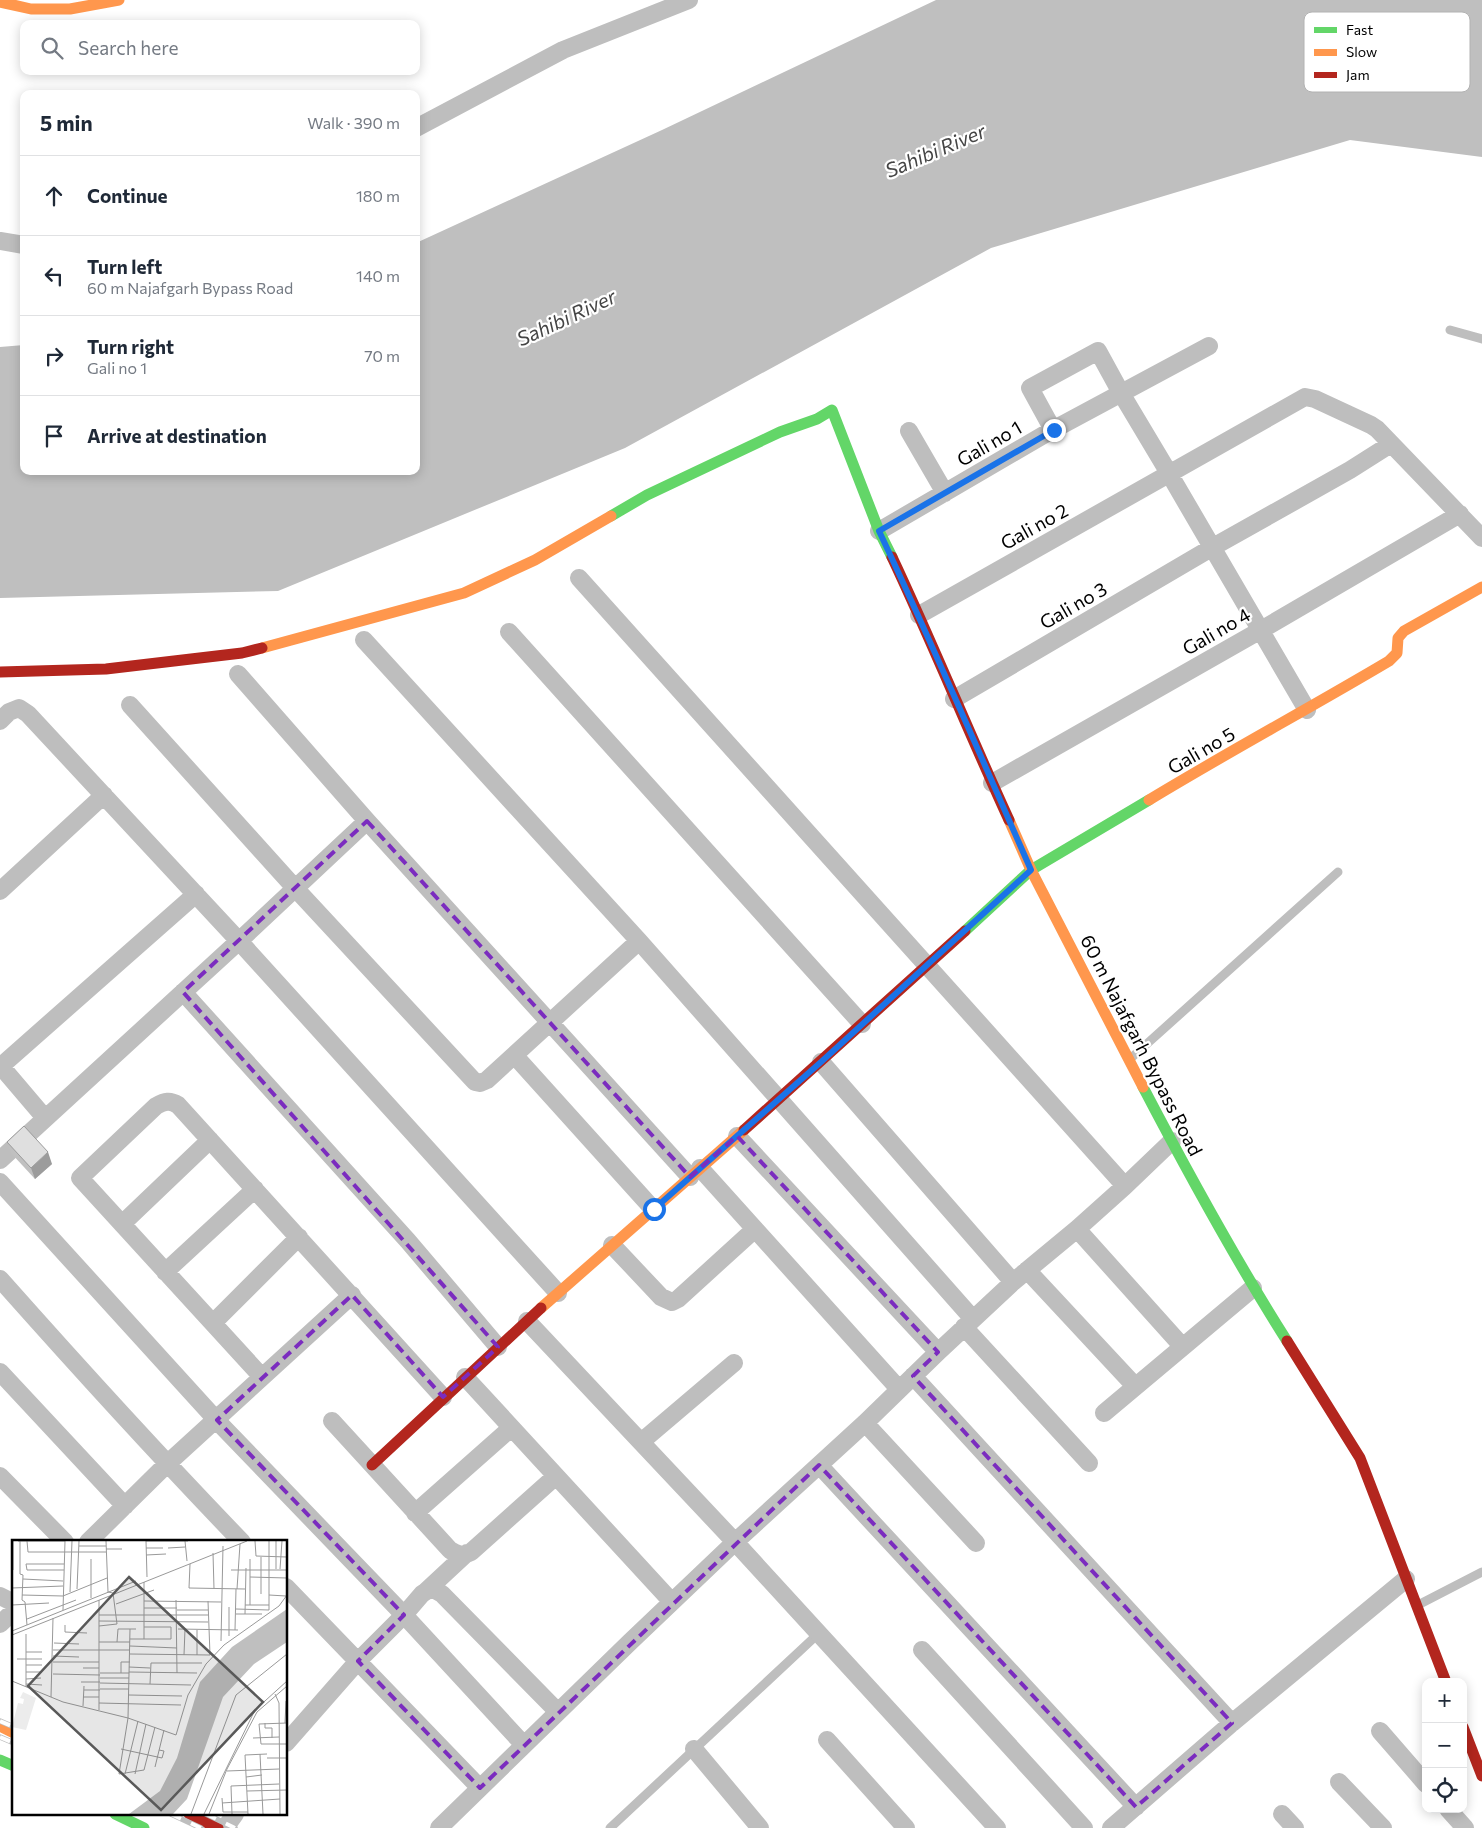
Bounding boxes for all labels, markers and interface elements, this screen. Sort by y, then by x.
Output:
legend [1304,12,1470,92]
search box [20,20,420,75]
text: Fast [1346,21,1373,38]
icon: search [38,34,66,62]
text: Search here [78,36,178,59]
text: Slow [1346,43,1377,60]
text: Jam [1346,66,1370,83]
text: 5 min [40,110,93,135]
text: Walk · 390 m [307,113,400,132]
water label: Sahibi River [881,118,990,182]
icon: ahead [40,182,68,210]
text: Continue [87,184,167,207]
text: 180 m [356,186,400,205]
text: Turn left [87,255,162,278]
icon: left [40,262,68,290]
text: 140 m [356,266,400,285]
text: 60 m Najafgarh Bypass Road [87,278,293,297]
water label: Sahibi River [513,283,620,350]
text: Turn right [87,335,174,358]
icon: right [40,342,68,370]
text: 70 m [364,346,400,365]
text: Gali no 1 [87,358,147,377]
street label: Gali no 1 [952,415,1026,471]
route end [1043,419,1066,442]
icon: arrive [40,422,68,450]
text: Arrive at destination [87,424,267,447]
street label: Gali no 2 [996,498,1072,554]
street label: Gali no 3 [1035,577,1111,633]
street label: Gali no 4 [1178,602,1254,660]
street label: Gali no 5 [1163,722,1239,778]
street label: 60 m Najafgarh Bypass Road [1076,931,1208,1159]
route start [643,1198,666,1221]
inset map [12,1540,288,1816]
map controls [1422,1678,1467,1813]
button: + [1422,1678,1467,1723]
button: − [1422,1723,1467,1768]
button: locate [1422,1768,1467,1813]

